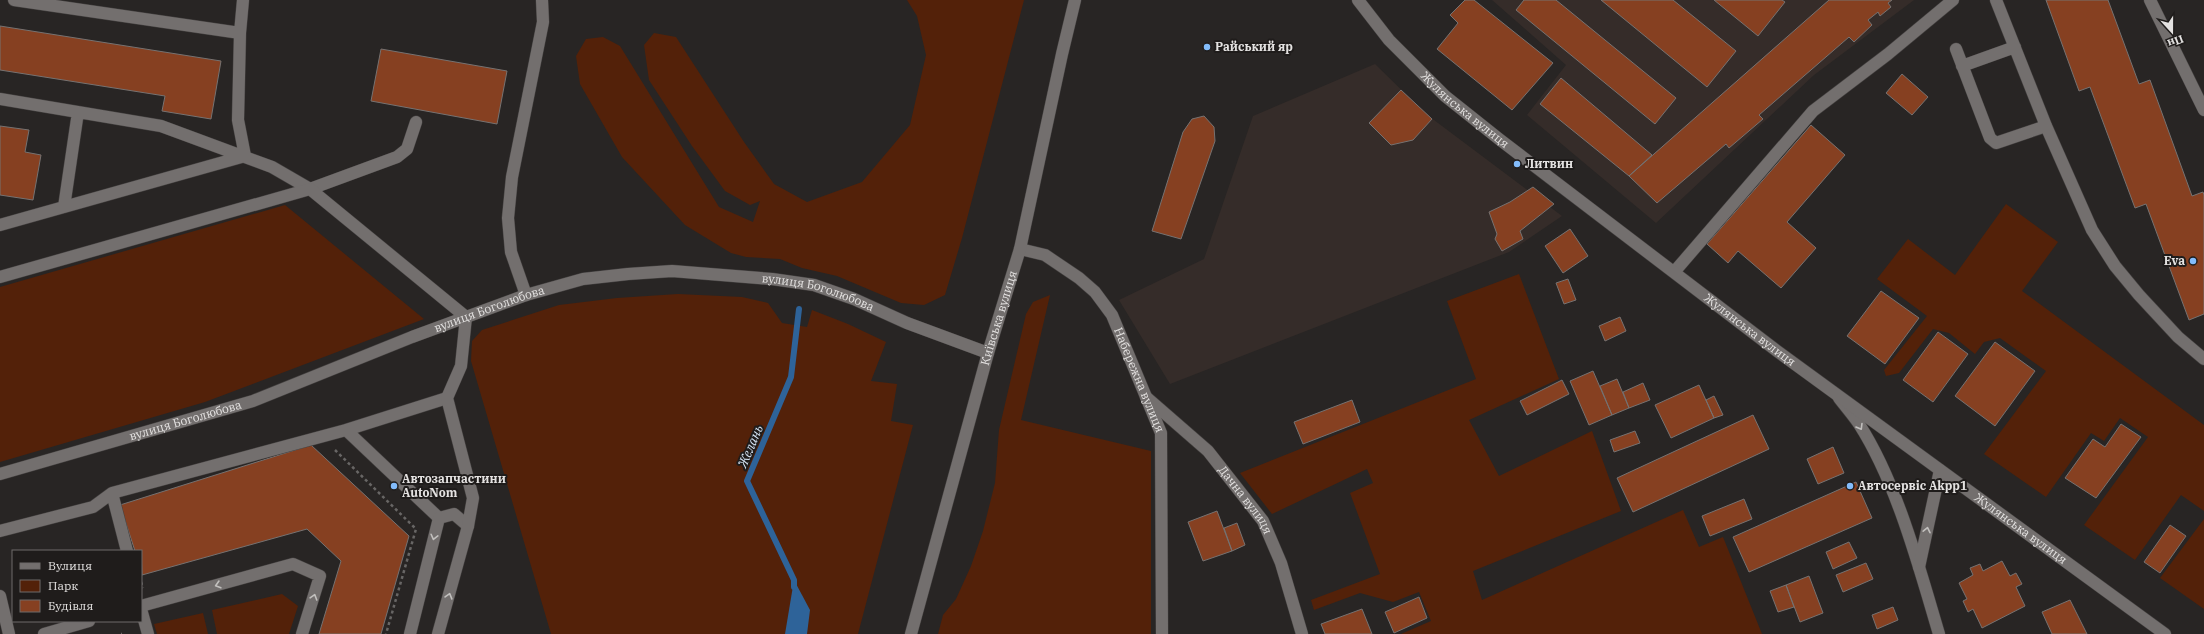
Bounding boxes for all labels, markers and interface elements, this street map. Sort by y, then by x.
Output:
north arrow [2152,12,2192,52]
text: Пн [2165,32,2186,51]
place label: Райський яр [1215,39,1293,54]
marker: Райський яр [1202,42,1212,52]
street label: Жулянська вулиця [1418,68,1512,151]
place label: Литвин [1525,156,1573,171]
marker: Литвин [1512,159,1522,169]
place label: Eva [2164,253,2185,268]
marker: Eva [2188,256,2198,266]
street label: Київська вулиця [977,269,1020,367]
street label: вулиця Боголюбова [761,270,877,314]
street label: вулиця Боголюбова [432,282,547,335]
street label: Жулянська вулиця [1701,290,1799,369]
street label: Набережна вулиця [1111,325,1168,435]
street label: вулиця Боголюбова [127,397,244,443]
water label: Желань [733,422,767,471]
one-way arrow [1856,423,1863,430]
street label: Дачна вулиця [1215,462,1276,536]
place label: Автозапчастини AutoNom [402,471,506,500]
place label: Автосервіс Akpp1 [1858,478,1967,493]
marker: Автозапчастини AutoNom [389,481,399,491]
marker: Автосервіс Akpp1 [1845,481,1855,491]
street label: Жулянська вулиця [1972,489,2070,567]
one-way arrow [1922,527,1930,533]
one-way arrow [431,533,439,540]
legend [12,550,142,622]
text: Вулиця [48,558,92,573]
text: Парк [48,578,78,593]
one-way arrow [214,580,221,589]
one-way arrow [309,593,318,600]
one-way arrow [444,593,453,600]
text: Будівля [48,598,93,613]

